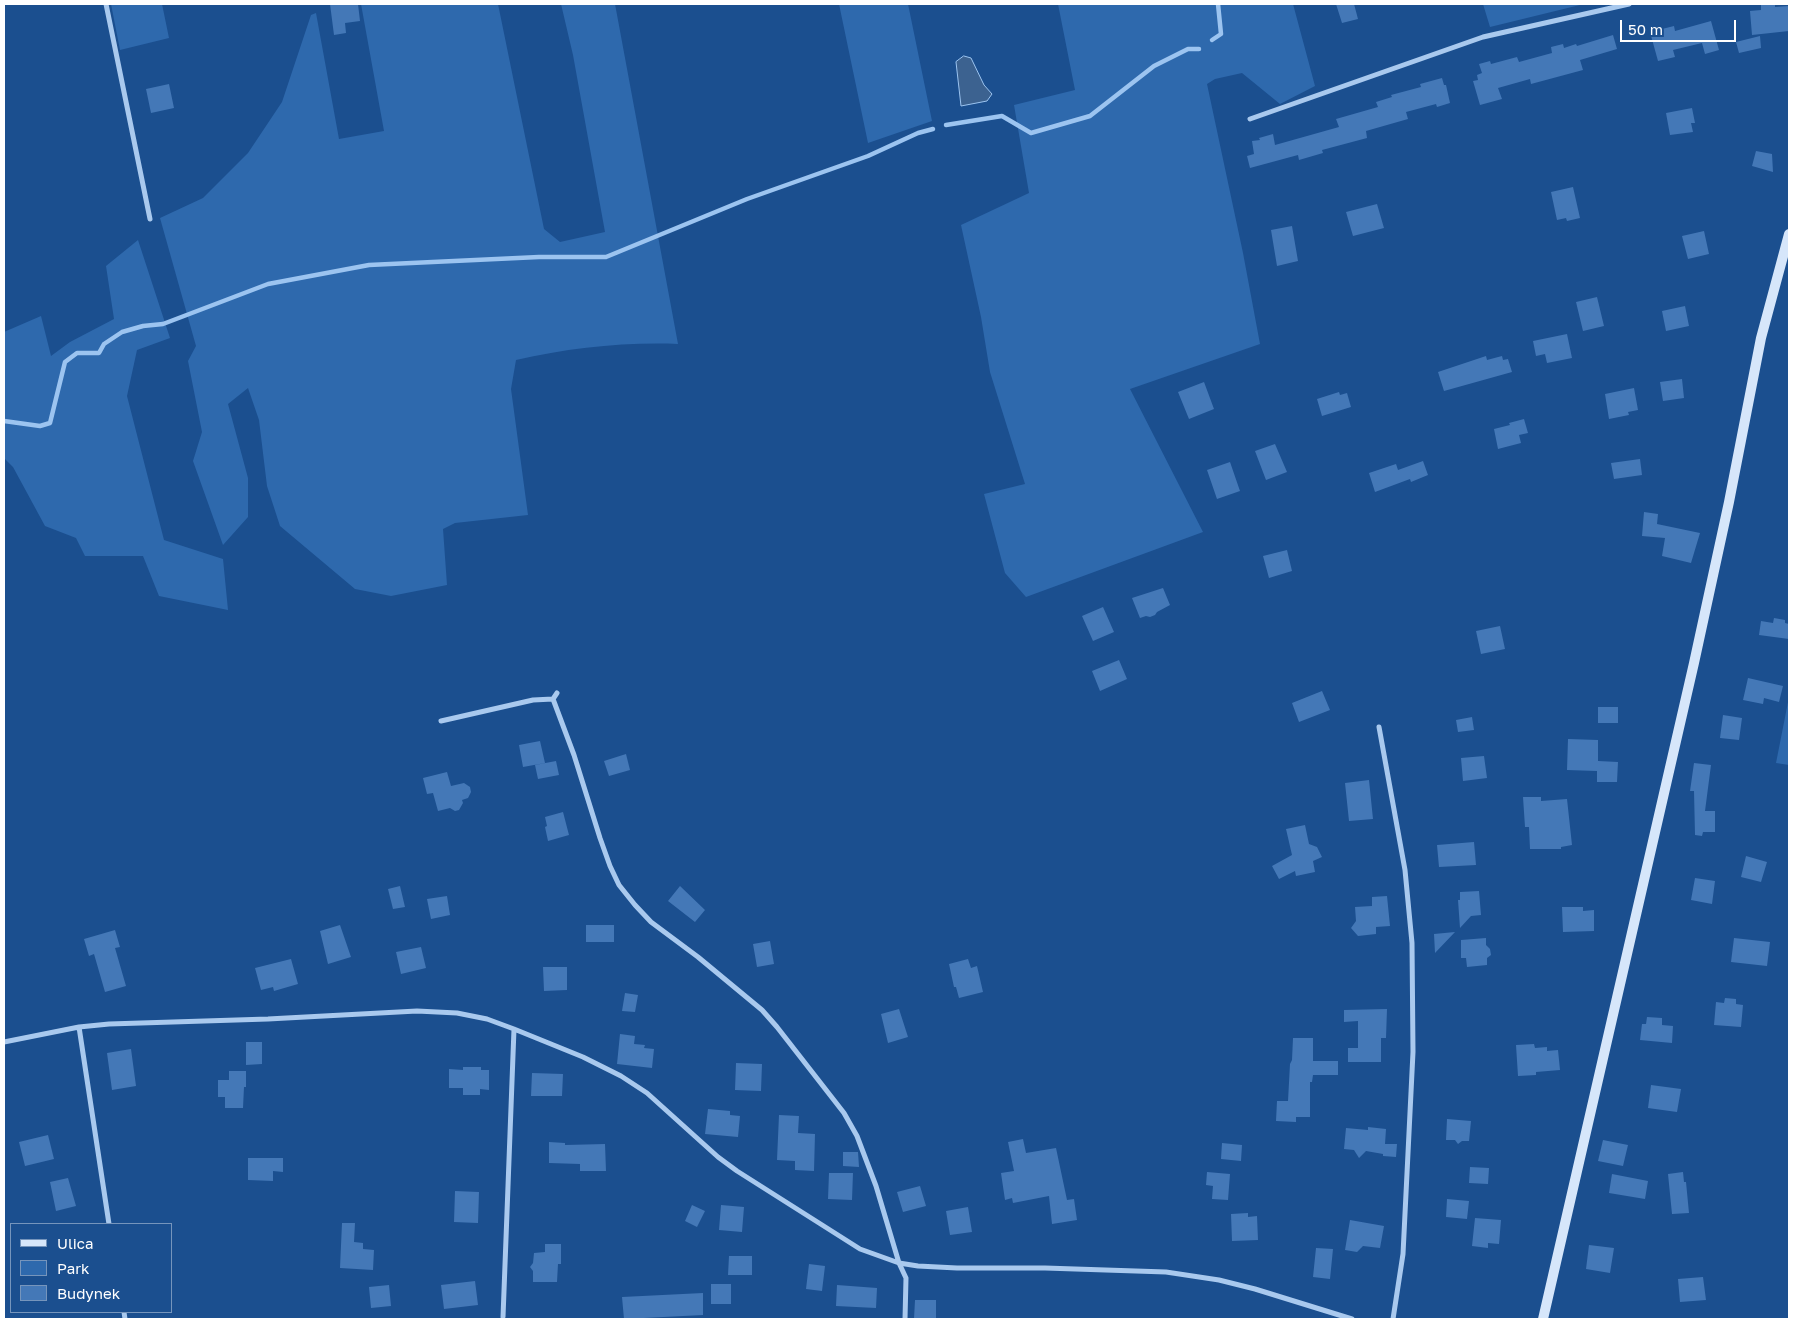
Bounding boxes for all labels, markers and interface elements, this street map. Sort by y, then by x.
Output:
scale bar [1623,10,1739,42]
text: 50 m [1628,20,1663,38]
legend [10,1223,172,1313]
text: Ulica [57,1234,93,1252]
text: Park [57,1259,89,1277]
text: Budynek [57,1284,120,1302]

